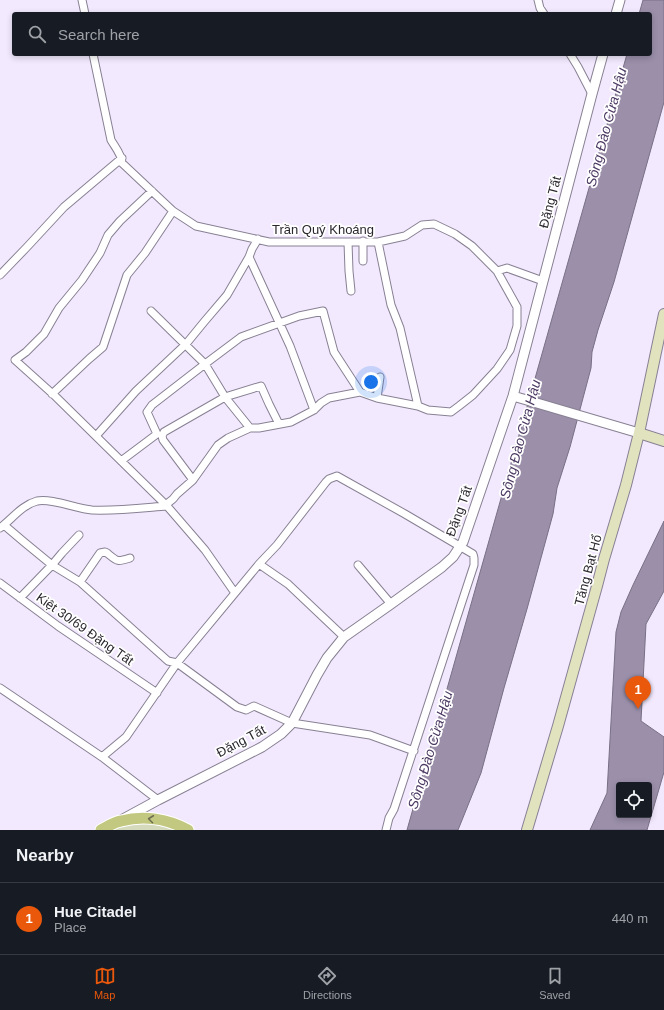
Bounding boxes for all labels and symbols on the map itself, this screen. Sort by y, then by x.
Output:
water label: Sông Đào Cửa Hậu [582,66,630,188]
street label: Đặng Tất [536,174,564,230]
street label: Trần Quý Khoáng [272,222,374,237]
your location [361,372,381,392]
water label: Sông Đào Cửa Hậu [496,378,544,500]
street label: Đặng Tất [443,483,475,539]
street label: Tăng Bạt Hổ [571,533,605,607]
street label: Kiệt 30/69 Đặng Tất [33,590,137,668]
pin: 1 [625,676,651,709]
water label: Sông Đào Cửa Hậu [404,689,456,811]
street label: Đặng Tất [214,722,268,760]
one-way arrow [148,815,154,824]

